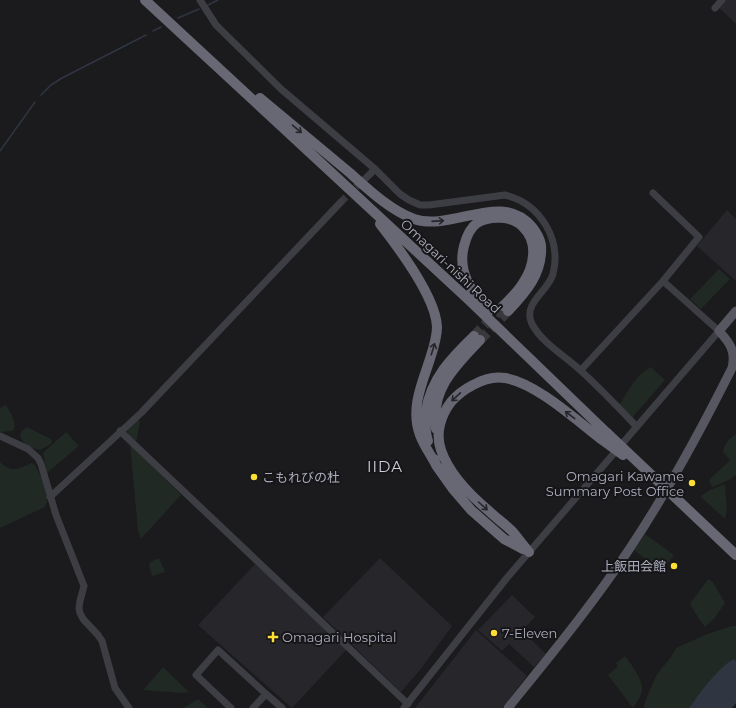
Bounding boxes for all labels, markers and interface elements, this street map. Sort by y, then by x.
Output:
one-way arrow [292,125,303,134]
street label: Omagari-nishi Road [398,216,504,316]
one-way arrow [431,217,444,224]
one-way arrow [430,343,437,356]
one-way arrow [451,392,461,402]
one-way arrow [565,411,576,420]
district label: IIDA [367,457,403,476]
place label: Omagari Kawame Summary Post Office [546,468,684,499]
place label: こもれびの杜 [262,469,340,485]
marker: こもれびの杜 [249,472,259,482]
marker: Omagari Kawame Summary Post Office [687,478,697,488]
one-way arrow [478,502,489,511]
place label: 上飯田会館 [601,558,666,574]
marker: 上飯田会館 [669,561,679,571]
place label: 7-Eleven [502,625,557,641]
marker: 7-Eleven [489,628,499,638]
place label: Omagari Hospital [282,629,396,645]
marker: Omagari Hospital [267,631,279,643]

